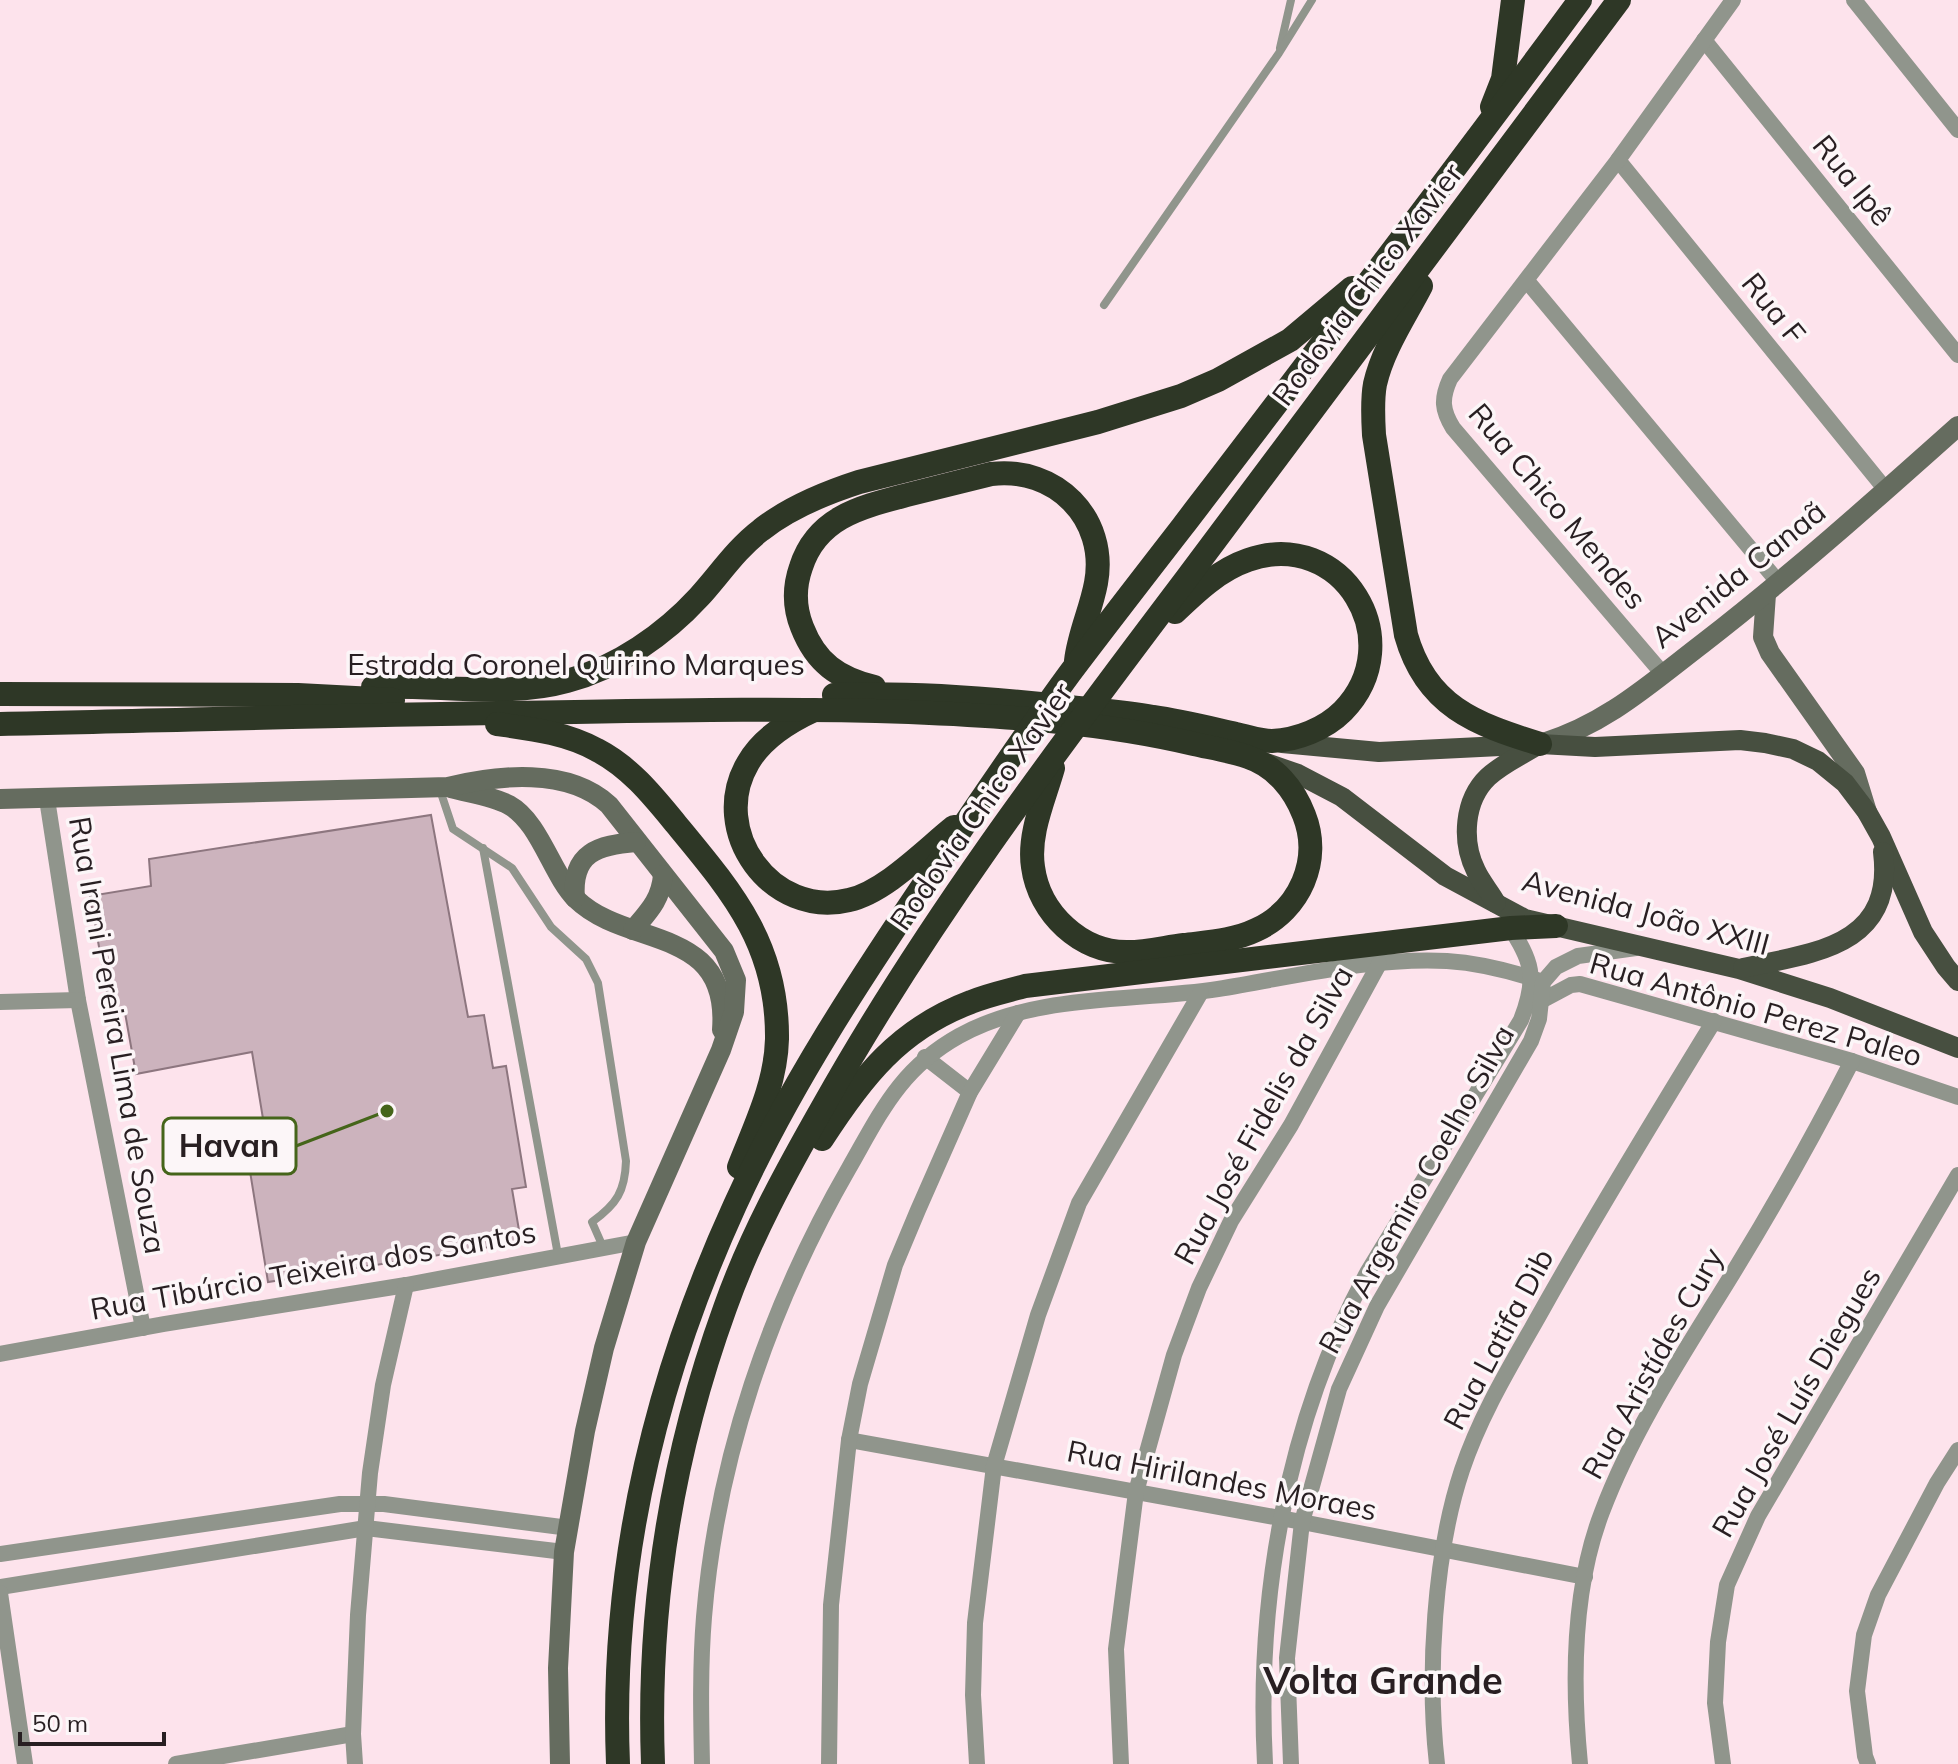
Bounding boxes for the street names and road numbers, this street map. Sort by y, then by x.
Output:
street label: Rua Ipê [1805,127,1901,233]
street label: Rodovia Chico Xavier [1263,155,1471,413]
street label: Rua F [1734,265,1814,351]
street label: Rua Chico Mendes [1461,395,1655,617]
street label: Avenida Canaã [1643,492,1833,656]
street label: Estrada Coronel Quirino Marques [347,645,805,683]
street label: Rodovia Chico Xavier [881,675,1081,937]
street label: Rua Irani Pereira Lima de Souza [61,813,175,1257]
street label: Avenida João XXIII [1518,861,1774,963]
street label: Rua Antônio Perez Paleo [1586,943,1926,1075]
street label: Rua José Fidelis da Silva [1165,959,1361,1271]
street label: Rua Argemiro Coelho Silva [1310,1018,1522,1360]
street label: Rua Tibúrcio Teixeira dos Santos [87,1212,539,1328]
street label: Rua Aristídes Cury [1573,1241,1731,1485]
street label: Rua Latifa Dib [1434,1242,1562,1436]
street label: Rua José Luís Diegues [1703,1260,1889,1544]
street label: Rua Hirilandes Moraes [1064,1431,1380,1529]

